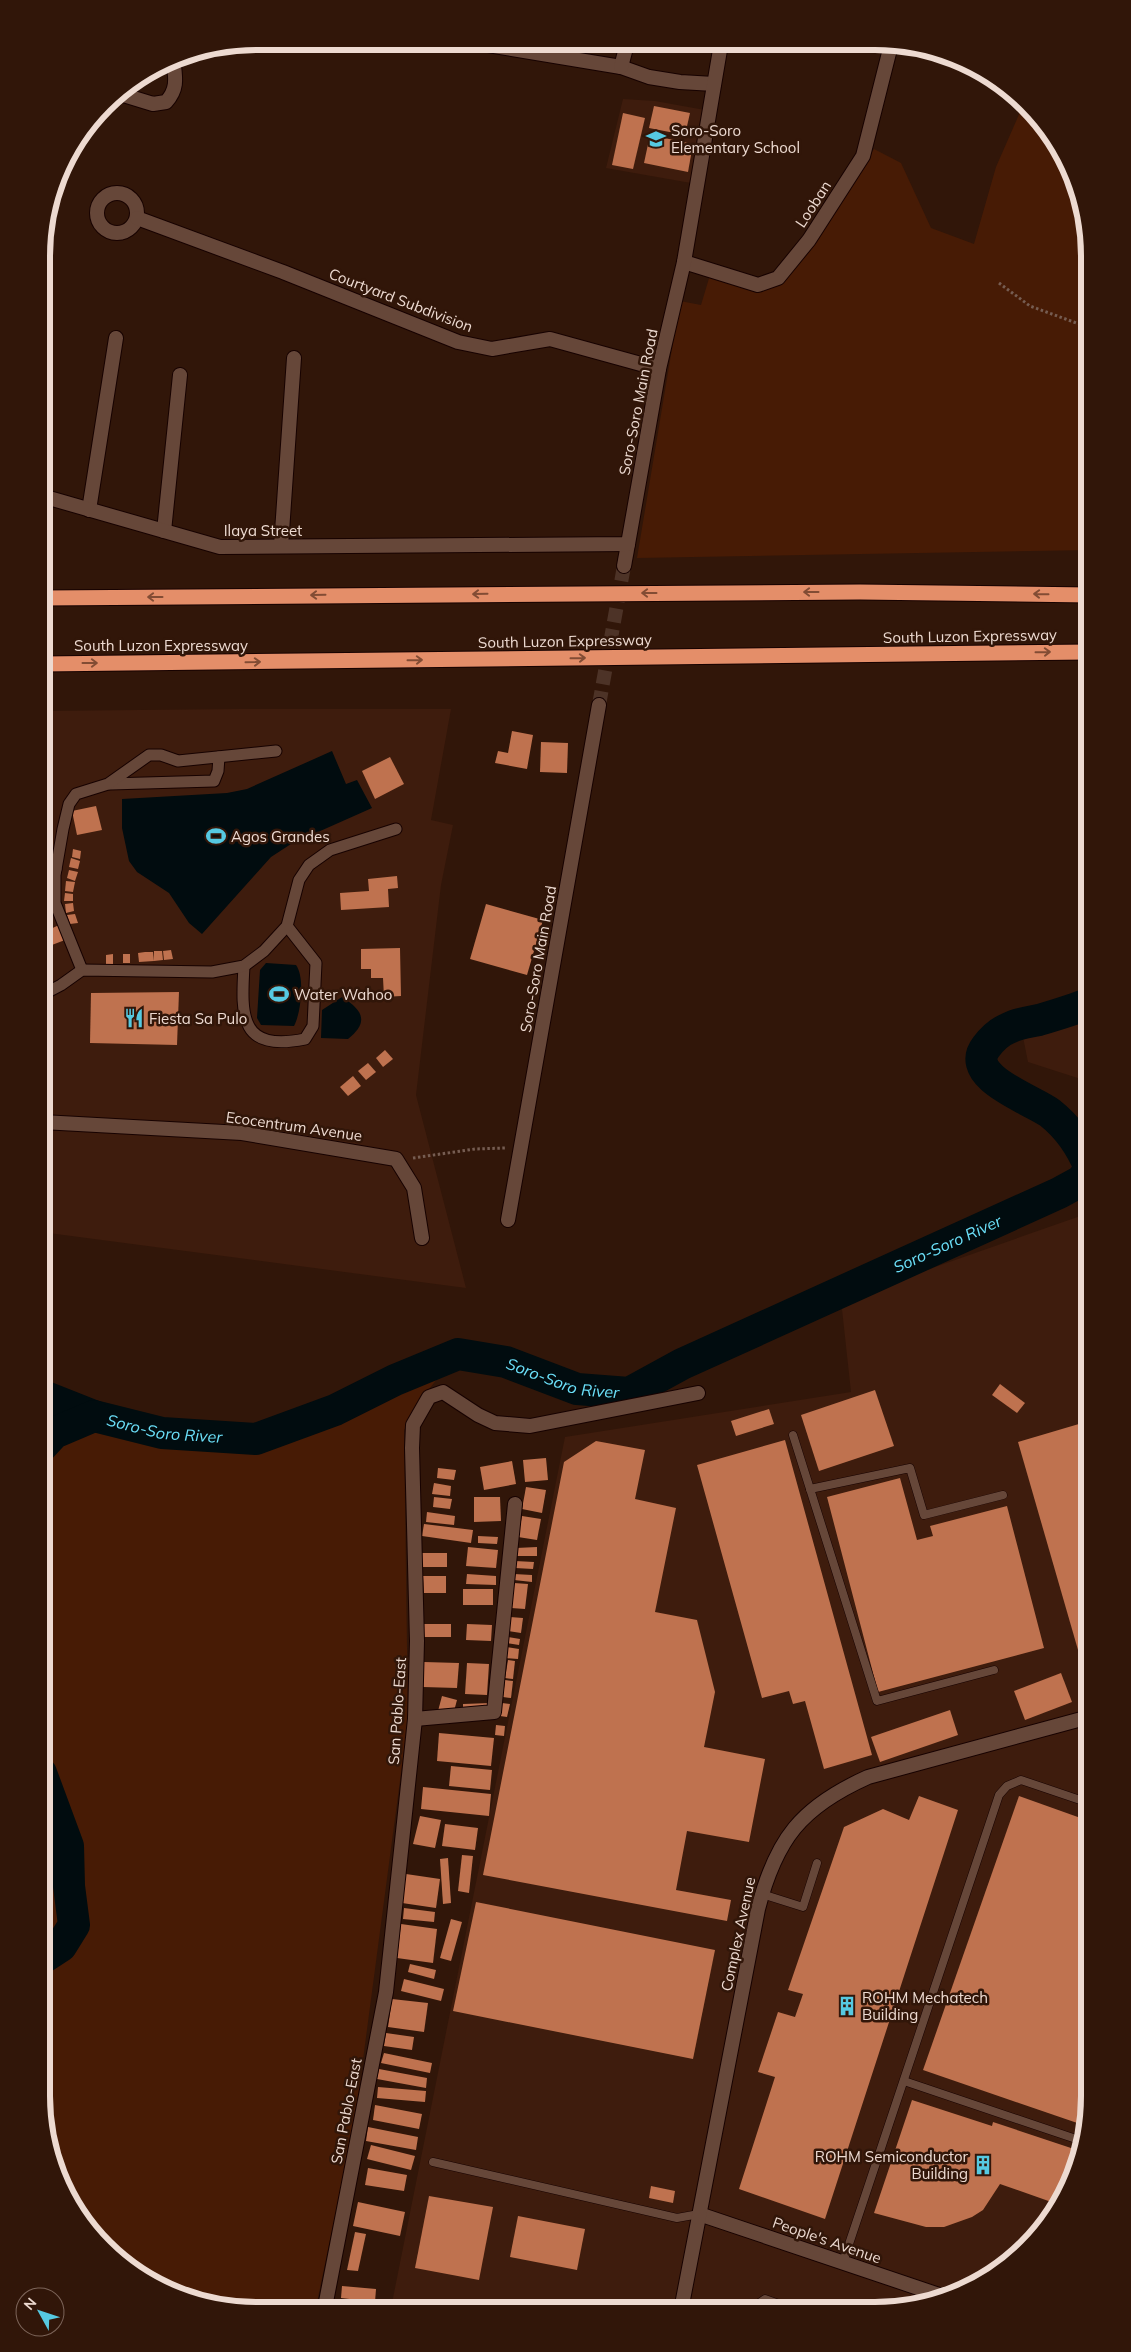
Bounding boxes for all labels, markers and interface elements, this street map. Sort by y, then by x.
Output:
place label: Soro-Soro Elementary School [671,121,800,157]
school or university icon: Soro-Soro Elementary School [645,128,667,150]
street label: Looban [791,177,835,231]
street label: Courtyard Subdivision [326,264,476,336]
street label: Soro-Soro Main Road [614,327,662,477]
street label: Ilaya Street [224,521,302,540]
one-way arrow [803,587,820,597]
one-way arrow [641,588,657,598]
one-way arrow [473,589,489,599]
one-way arrow [1033,589,1050,599]
one-way arrow [310,590,326,600]
one-way arrow [148,592,164,602]
street label: South Luzon Expressway [883,625,1057,647]
street label: South Luzon Expressway [478,630,652,652]
street label: South Luzon Expressway [74,636,248,655]
one-way arrow [1034,648,1050,657]
one-way arrow [570,653,586,663]
one-way arrow [407,655,423,665]
one-way arrow [82,658,98,668]
one-way arrow [245,658,261,667]
sports icon: Agos Grandes [205,825,227,847]
place label: Agos Grandes [231,827,330,846]
street label: Soro-Soro Main Road [516,884,560,1034]
sports icon: Water Wahoo [268,983,290,1005]
place label: Water Wahoo [294,985,392,1004]
restaurant icon: Fiesta Sa Pulo [123,1007,145,1029]
place label: Fiesta Sa Pulo [149,1009,247,1028]
street label: Ecocentrum Avenue [225,1107,363,1145]
water label: Soro-Soro River [890,1210,1005,1277]
water label: Soro-Soro River [504,1353,621,1402]
water label: Soro-Soro River [105,1410,224,1447]
street label: San Pablo-East [384,1657,410,1765]
street label: Complex Avenue [717,1875,759,1993]
place label: ROHM Mechatech Building [862,1988,988,2024]
building icon: ROHM Mechatech Building [836,1995,858,2017]
street label: San Pablo-East [326,2056,366,2166]
place label: ROHM Semiconductor Building [815,2147,969,2183]
building icon: ROHM Semiconductor Building [972,2154,994,2176]
street label: People's Avenue [770,2212,884,2268]
north arrow [15,2287,65,2337]
text: N [20,2294,40,2313]

